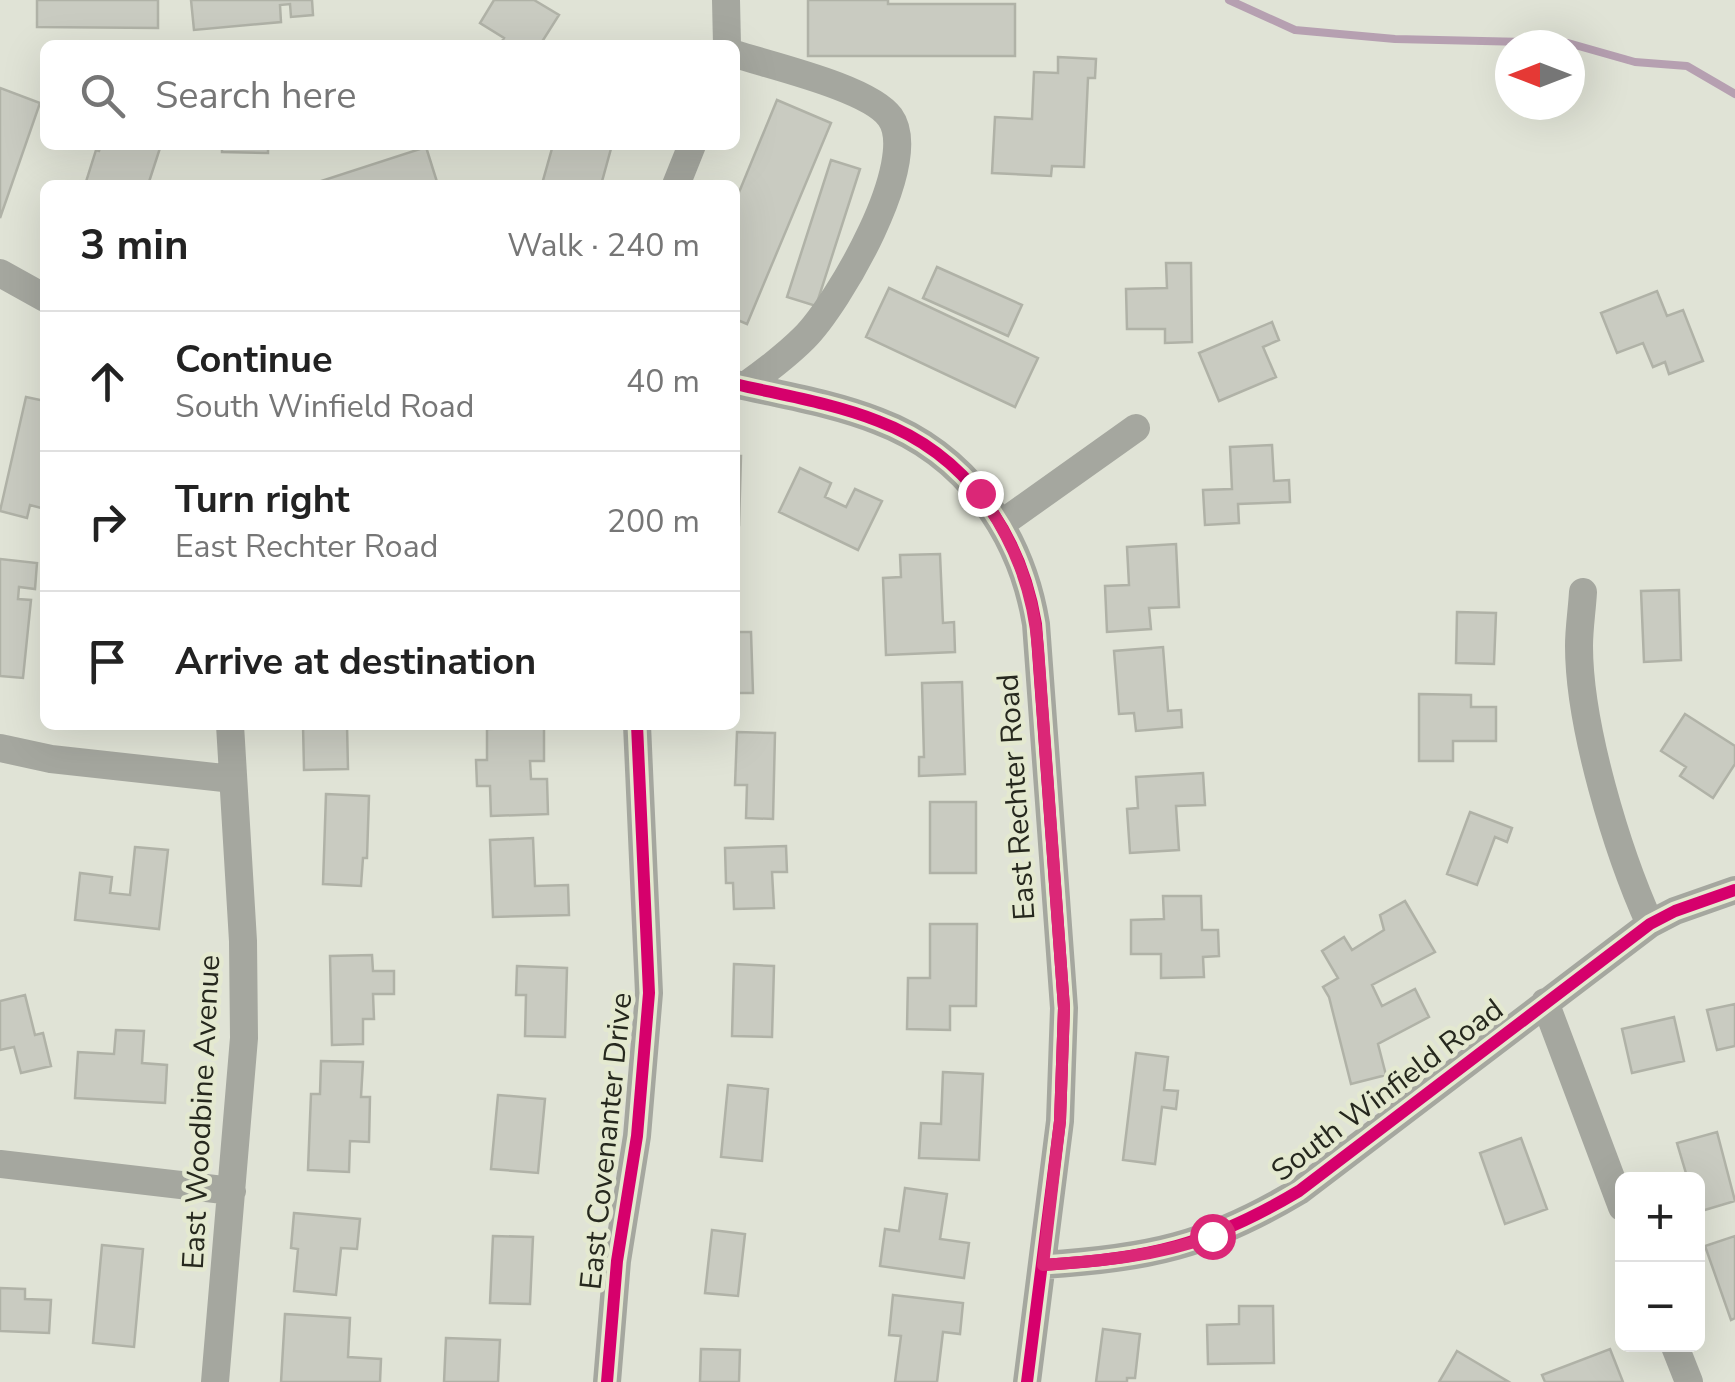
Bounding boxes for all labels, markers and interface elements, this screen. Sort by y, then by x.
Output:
north arrow [1495,30,1585,120]
search box [40,40,740,150]
icon: search [75,68,130,123]
text: Search here [155,70,356,121]
text: 3 min [80,217,189,274]
text: Walk · 240 m [507,224,700,267]
text: Continue [175,334,333,385]
icon: ahead [80,354,135,409]
text: 40 m [626,360,700,403]
text: South Winfield Road [175,385,474,428]
route end [958,471,1004,517]
text: Turn right [175,474,350,525]
icon: right [80,494,135,549]
text: 200 m [607,500,700,543]
text: East Rechter Road [175,525,438,568]
icon: arrive [80,634,135,689]
text: Arrive at destination [175,636,536,687]
street label: East Rechter Road [987,672,1046,922]
street label: East Woodbine Avenue [173,954,230,1270]
street label: South Winfield Road [1263,990,1512,1191]
street label: East Covenanter Drive [571,991,642,1292]
map controls [1615,1172,1705,1352]
button: + [1615,1172,1705,1262]
route start [1190,1214,1236,1260]
button: − [1615,1262,1705,1352]

